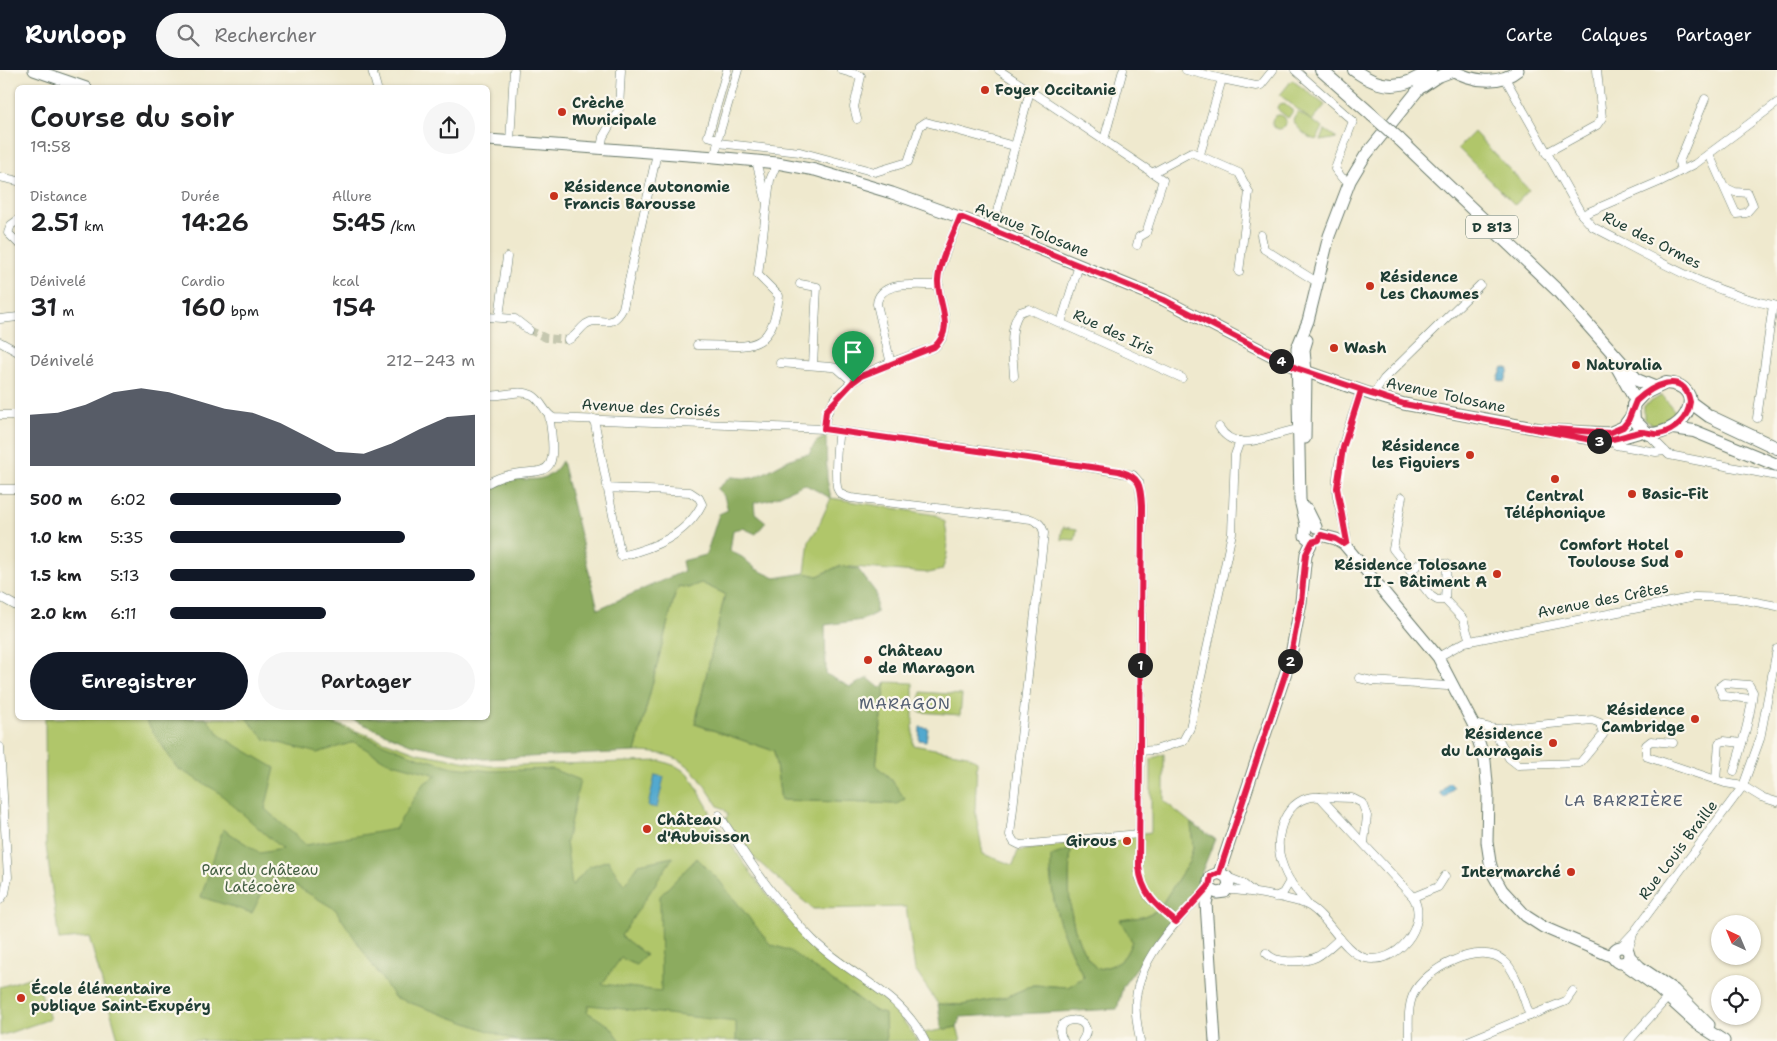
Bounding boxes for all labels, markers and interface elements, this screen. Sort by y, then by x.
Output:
search box [156,13,506,58]
text: Runloop [25,19,126,51]
icon: search [174,21,202,49]
text: Rechercher [214,23,317,48]
text: Carte [1506,23,1553,47]
text: Calques [1581,23,1648,47]
text: Partager [1676,23,1752,47]
place label: Foyer Occitanie [995,80,1117,100]
marker: Foyer Occitanie [979,84,991,96]
place label: Crèche Municipale [572,93,657,130]
text: Course du soir [30,98,235,136]
button: share [423,102,475,154]
marker: Crèche Municipale [556,106,568,118]
text: 19:58 [30,136,72,157]
place label: Résidence autonomie Francis Barousse [564,177,730,214]
text: Distance [30,187,87,205]
text: Durée [181,187,220,205]
text: Allure [332,187,372,205]
marker: Résidence autonomie Francis Barousse [548,190,560,202]
street label: Avenue Tolosane [972,198,1092,262]
text: 2.51 [30,205,79,239]
text: 14:26 [181,205,249,239]
text: 5:45 [332,205,386,239]
street label: Rue des Ormes [1599,207,1705,273]
road number: D 813 [1466,216,1518,238]
text: km [79,217,104,235]
text: /km [386,217,416,235]
place label: Résidence Les Chaumes [1380,267,1479,304]
text: Dénivelé [30,272,86,290]
text: Cardio [181,272,225,290]
text: kcal [332,272,359,290]
marker: Résidence Les Chaumes [1364,280,1376,292]
text: 31 [30,290,57,324]
text: 160 [181,290,226,324]
text: 154 [332,290,376,324]
text: m [57,302,74,320]
text: bpm [226,302,259,320]
street label: Rue des Iris [1070,304,1158,360]
pin [832,331,874,382]
icon: arrive [839,338,867,366]
place label: Wash [1344,338,1386,358]
marker: Wash [1328,342,1340,354]
pin: 4 [1268,348,1294,374]
text: Dénivelé [30,350,94,371]
text: 212–243 m [386,350,475,371]
text: 4 [1277,352,1286,370]
place label: Naturalia [1586,355,1663,375]
marker: Naturalia [1570,359,1582,371]
street label: Avenue Tolosane [1384,373,1508,417]
street label: Avenue des Croisés [581,394,721,422]
pin: 3 [1586,428,1612,454]
text: 3 [1595,432,1604,450]
place label: Résidence les Figuiers [1372,436,1460,473]
marker: Résidence les Figuiers [1464,449,1476,461]
marker: Central Téléphonique [1549,473,1561,485]
place label: Basic-Fit [1642,484,1709,504]
place label: Central Téléphonique [1504,486,1606,523]
marker: Basic-Fit [1626,488,1638,500]
text: 500 m [30,489,82,510]
text: 6:02 [110,489,146,510]
text: 1.0 km [30,527,82,548]
text: 5:35 [110,527,143,548]
place label: Comfort Hotel Toulouse Sud [1560,535,1669,572]
marker: Comfort Hotel Toulouse Sud [1673,548,1685,560]
place label: Résidence Tolosane II - Bâtiment A [1334,555,1487,592]
text: 1.5 km [30,565,82,586]
text: 5:13 [110,565,140,586]
marker: Résidence Tolosane II - Bâtiment A [1491,568,1503,580]
street label: Avenue des Crêtes [1536,577,1670,623]
text: 2.0 km [30,603,87,624]
text: 6:11 [110,603,137,624]
place label: Château de Maragon [878,641,975,678]
pin: 2 [1278,648,1302,674]
button: Enregistrer [30,652,248,710]
button: Partager [258,652,475,710]
pin: 1 [1128,652,1152,678]
text: 2 [1286,652,1295,670]
marker: Château de Maragon [862,654,874,666]
text: 1 [1137,656,1144,674]
district label: MARAGON [859,693,951,714]
place label: Résidence Cambridge [1601,700,1685,737]
marker: Résidence Cambridge [1689,713,1701,725]
place label: Résidence du Lauragais [1441,724,1543,761]
marker: Résidence du Lauragais [1547,737,1559,749]
district label: LA BARRIÈRE [1564,790,1684,811]
street label: Rue Louis Braille [1634,796,1722,904]
place label: Château d'Aubuisson [657,810,750,847]
marker: Château d'Aubuisson [641,823,653,835]
place label: Girous [1066,831,1117,851]
marker: Girous [1121,835,1133,847]
park label: Parc du château Latécoère [202,860,318,897]
place label: Intermarché [1461,862,1561,882]
marker: Intermarché [1565,866,1577,878]
north arrow [1711,915,1761,965]
map controls [1711,915,1761,1025]
button: locate [1711,975,1761,1025]
place label: École élémentaire publique Saint-Exupéry [31,978,211,1016]
marker: École élémentaire publique Saint-Exupéry [15,992,27,1004]

